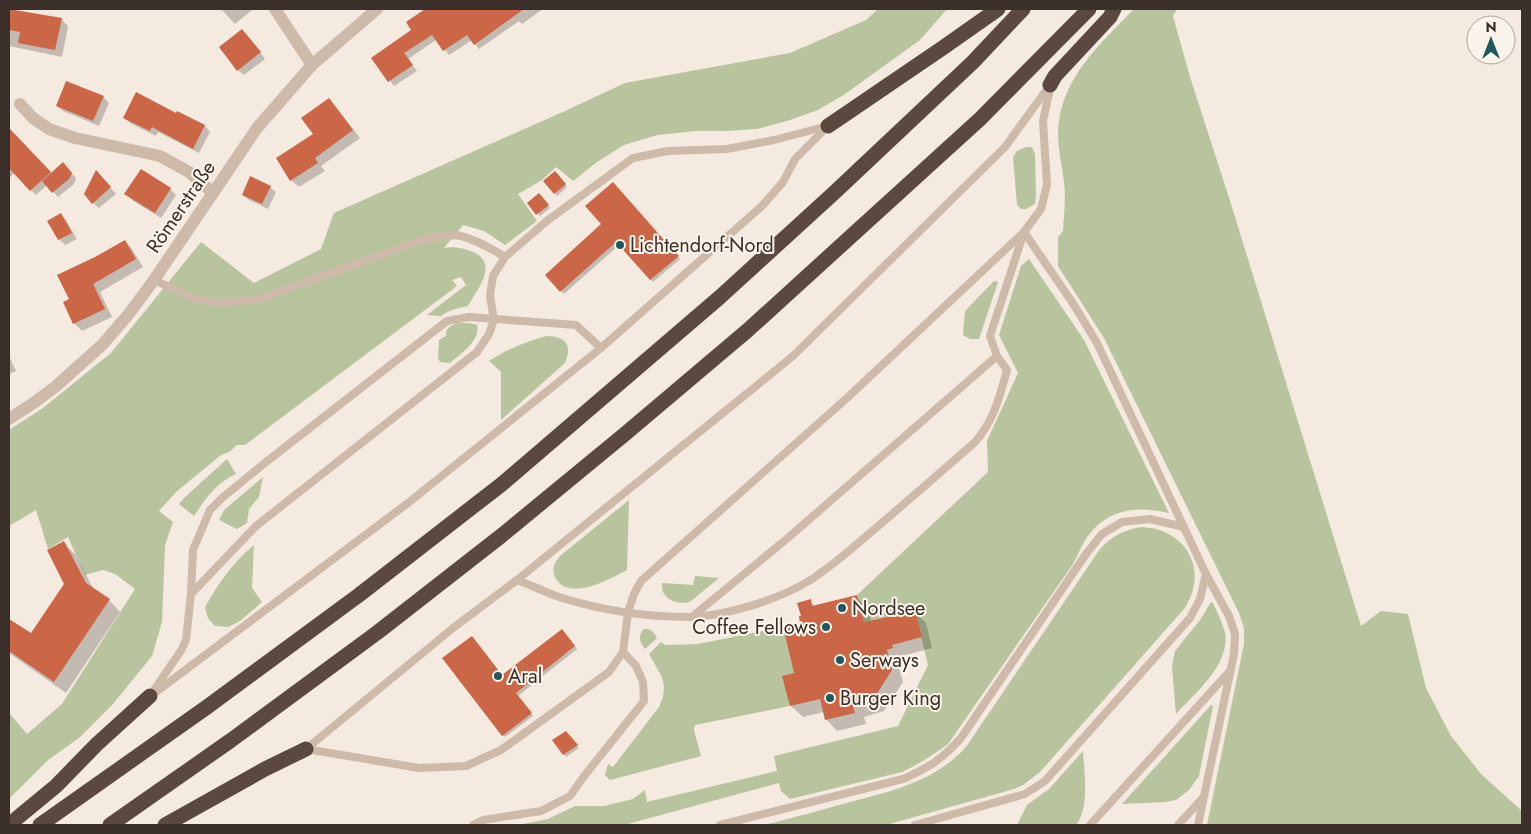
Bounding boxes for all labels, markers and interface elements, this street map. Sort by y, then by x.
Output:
north arrow [1466,15,1516,65]
text: N [1485,17,1497,37]
street label: Römerstraße [139,155,223,259]
place label: Lichtendorf-Nord [630,231,774,260]
marker: Lichtendorf-Nord [614,239,626,251]
place label: Nordsee [852,594,925,623]
marker: Nordsee [836,602,848,614]
place label: Coffee Fellows [692,613,816,642]
marker: Coffee Fellows [820,621,832,633]
place label: Serways [850,646,919,675]
marker: Serways [834,654,846,666]
place label: Aral [508,662,542,691]
marker: Aral [492,670,504,682]
place label: Burger King [840,684,941,713]
marker: Burger King [824,692,836,704]

